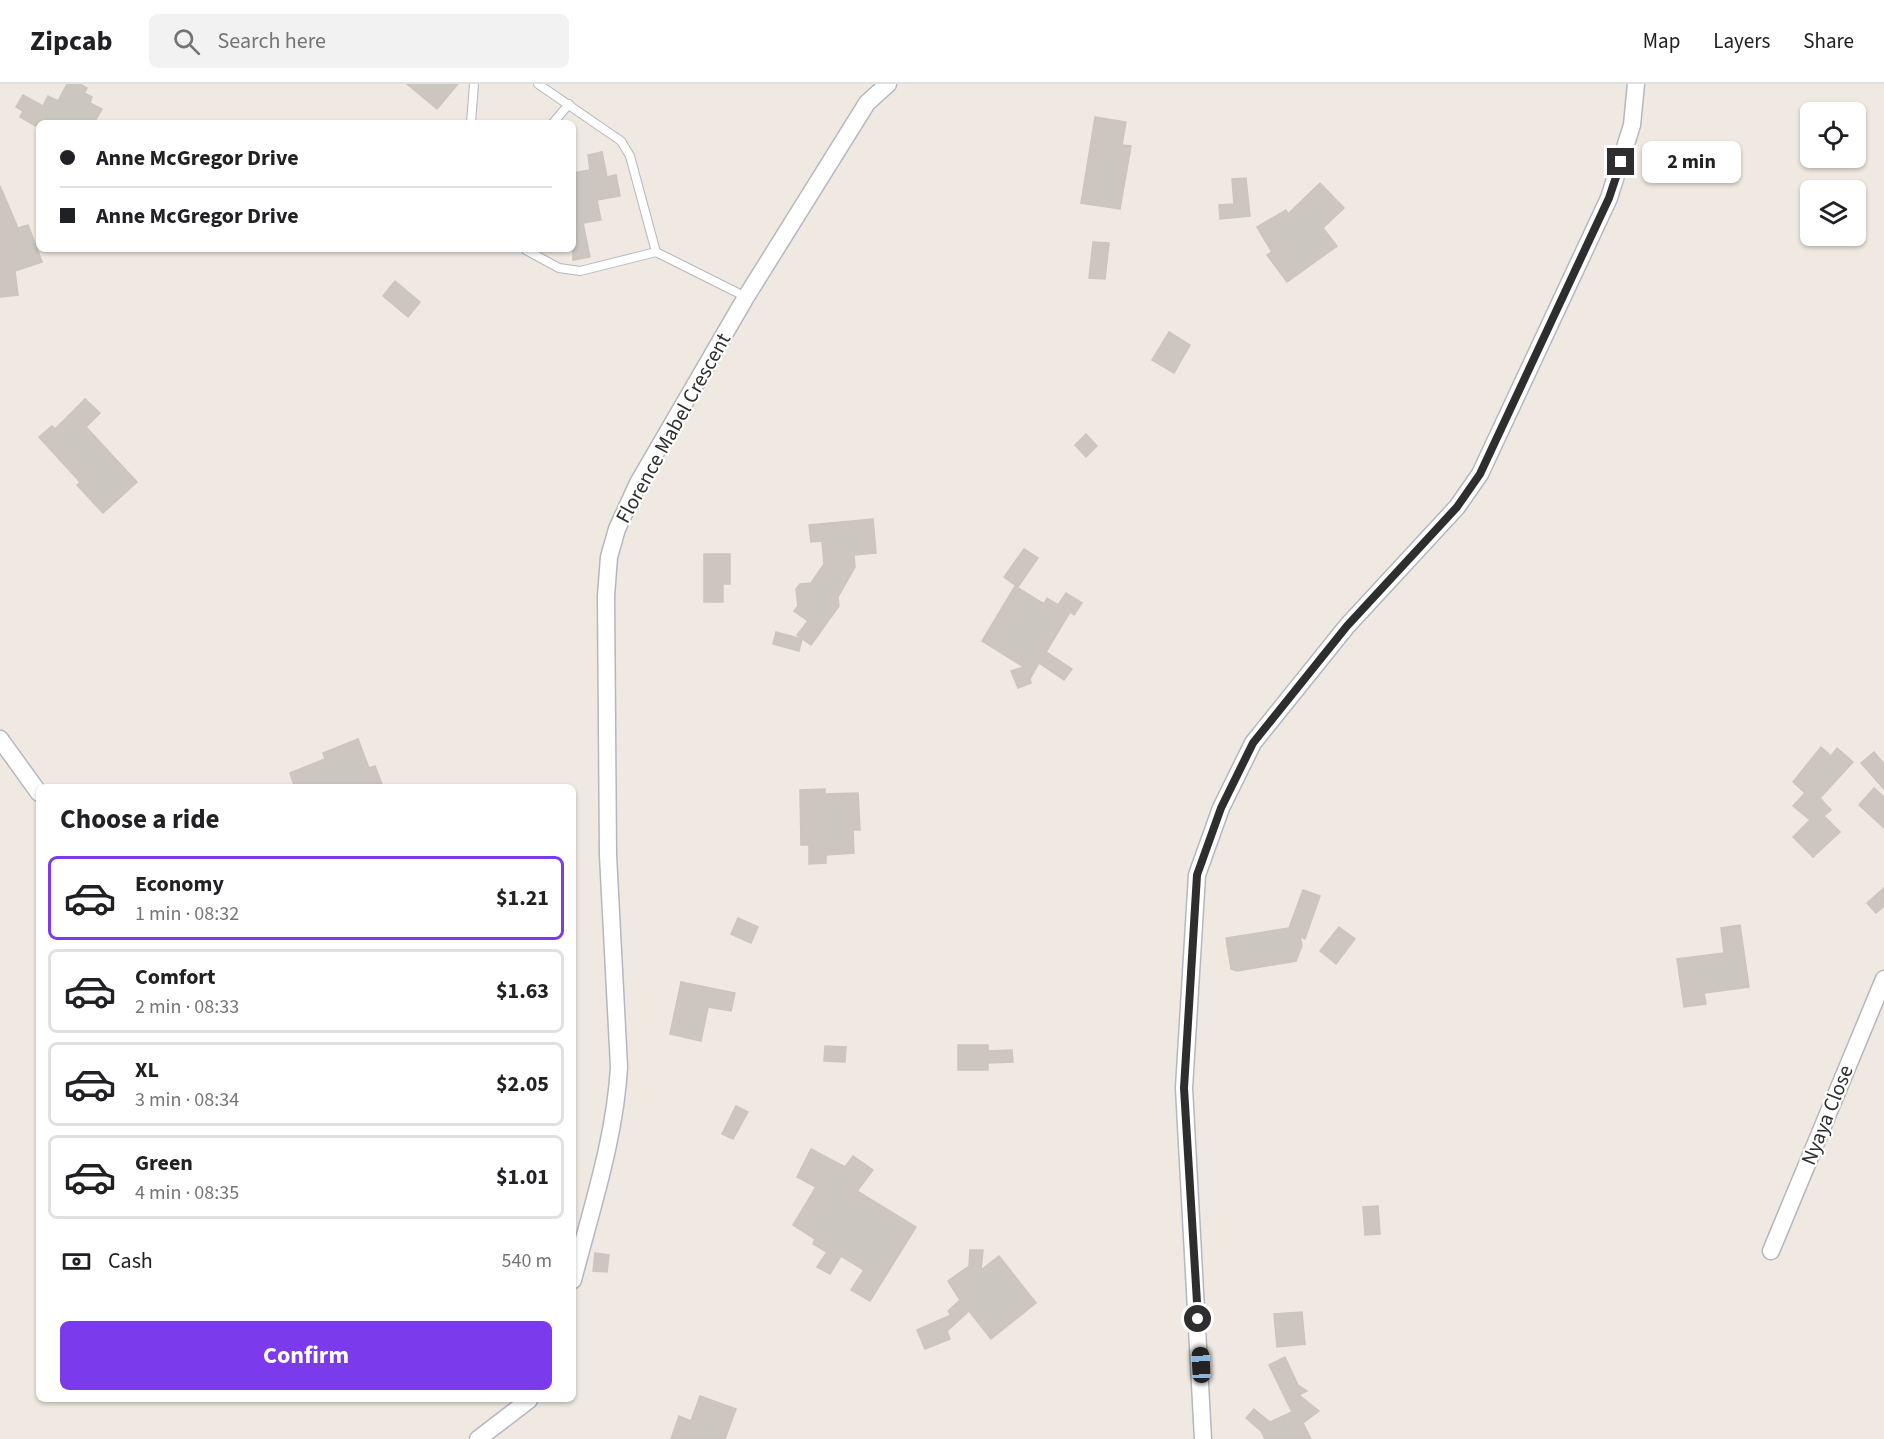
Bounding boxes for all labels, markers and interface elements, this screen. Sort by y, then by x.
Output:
search box [149,14,569,68]
text: Zipcab [30,21,113,61]
icon: search [170,25,203,58]
text: Search here [218,25,326,57]
text: Map [1643,26,1680,56]
text: Layers [1713,26,1770,56]
text: Share [1803,26,1854,56]
map controls [1800,102,1866,246]
button: locate [1800,102,1866,168]
callout: 2 min [1642,141,1741,183]
text: Anne McGregor Drive [96,142,299,174]
route end [1607,148,1634,175]
text: 2 min [1667,148,1716,176]
button: layers [1800,180,1866,246]
text: Anne McGregor Drive [96,200,299,232]
street label: Florence Mabel Crescent [608,327,738,529]
text: Choose a ride [60,800,220,839]
text: Economy [135,868,224,900]
icon: car [63,871,117,925]
text: $1.21 [496,882,549,914]
text: 1 min · 08:32 [135,900,239,928]
text: Comfort [135,961,216,993]
icon: car [63,964,117,1018]
text: $1.63 [496,975,549,1007]
text: 2 min · 08:33 [135,993,239,1021]
text: XL [135,1054,159,1086]
icon: car [63,1057,117,1111]
street label: Nyaya Close [1793,1060,1861,1170]
text: $2.05 [496,1068,549,1100]
text: 3 min · 08:34 [135,1086,239,1114]
text: Green [135,1147,193,1179]
icon: car [63,1150,117,1204]
text: $1.01 [496,1161,549,1193]
text: 4 min · 08:35 [135,1179,239,1207]
icon: cash [60,1245,93,1278]
text: Cash [108,1245,153,1277]
text: 540 m [502,1247,552,1275]
route start [1184,1305,1211,1332]
button: Confirm [60,1321,552,1390]
car [1191,1347,1211,1383]

